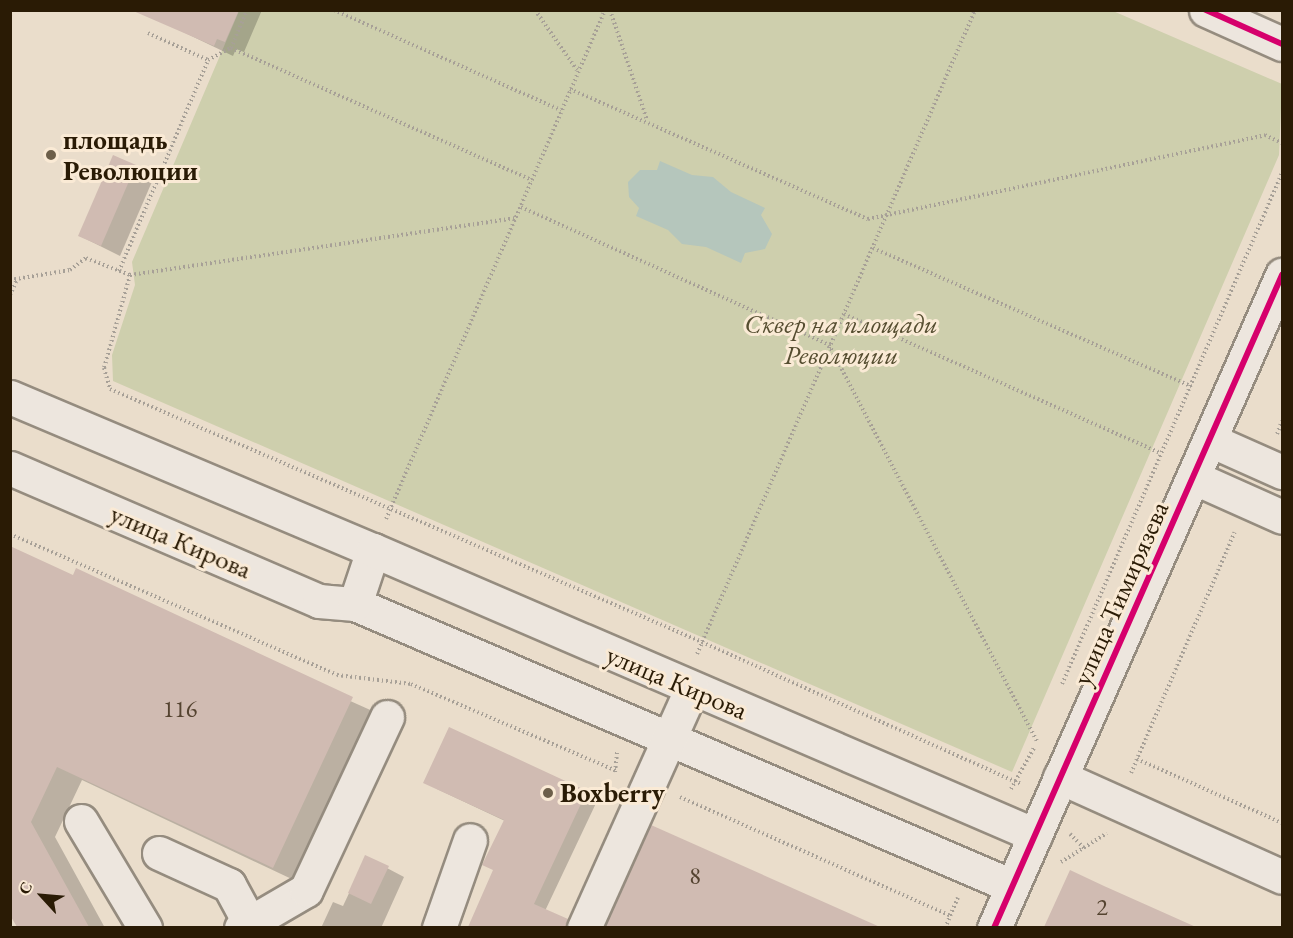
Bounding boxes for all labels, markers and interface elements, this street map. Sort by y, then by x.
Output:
place label: площадь Революции [63,123,198,186]
marker: площадь Революции [44,148,58,162]
park label: Сквер на площади Революции [744,307,938,370]
street label: улица Тимирязева [1065,496,1175,690]
street label: улица Кирова [106,497,256,585]
street label: улица Кирова [602,638,752,726]
house number: 116 [163,695,197,723]
place label: Boxberry [560,777,665,809]
marker: Boxberry [541,786,555,800]
house number: 8 [689,862,701,890]
north arrow [12,866,72,926]
text: С [13,878,37,898]
house number: 2 [1096,893,1108,921]

